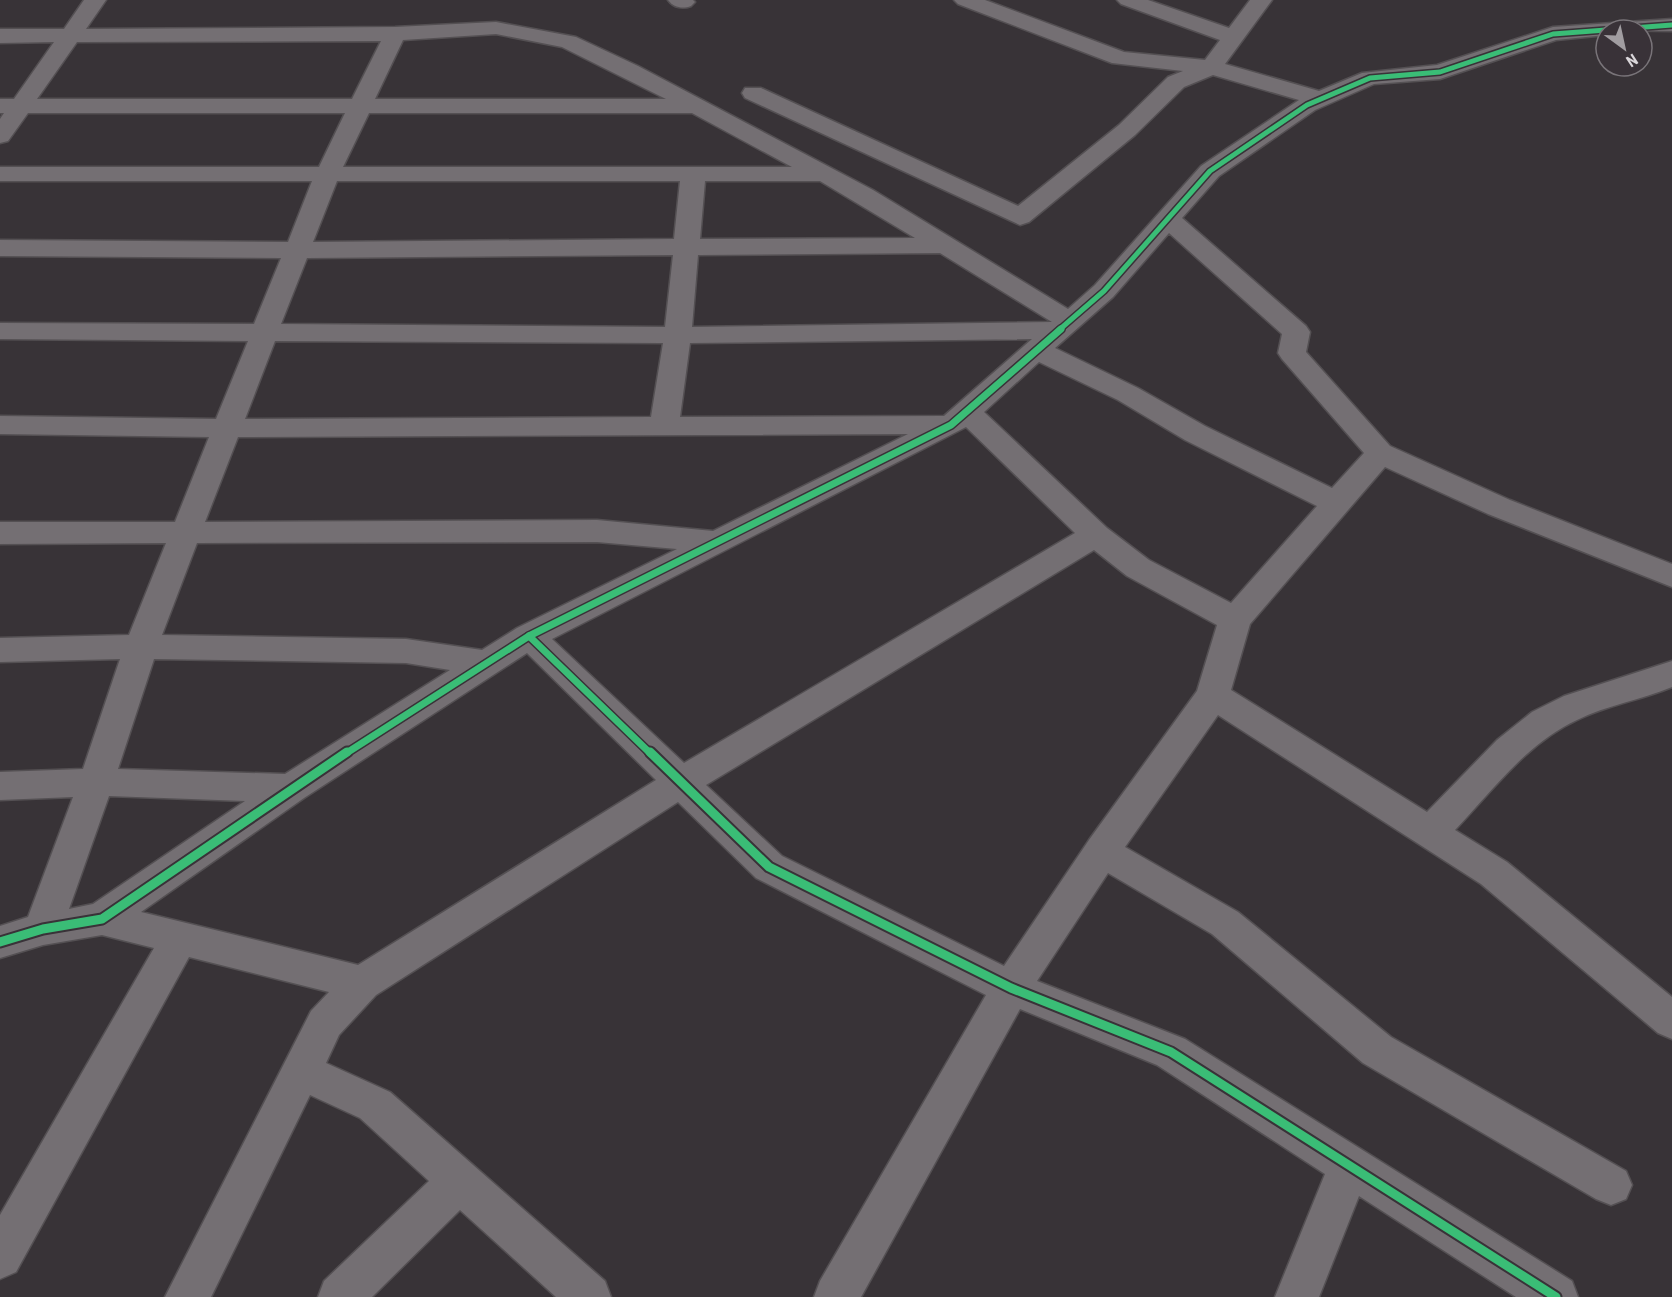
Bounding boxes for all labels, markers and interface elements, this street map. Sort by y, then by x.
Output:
north arrow [1594,18,1654,78]
text: N [1623,50,1641,71]

